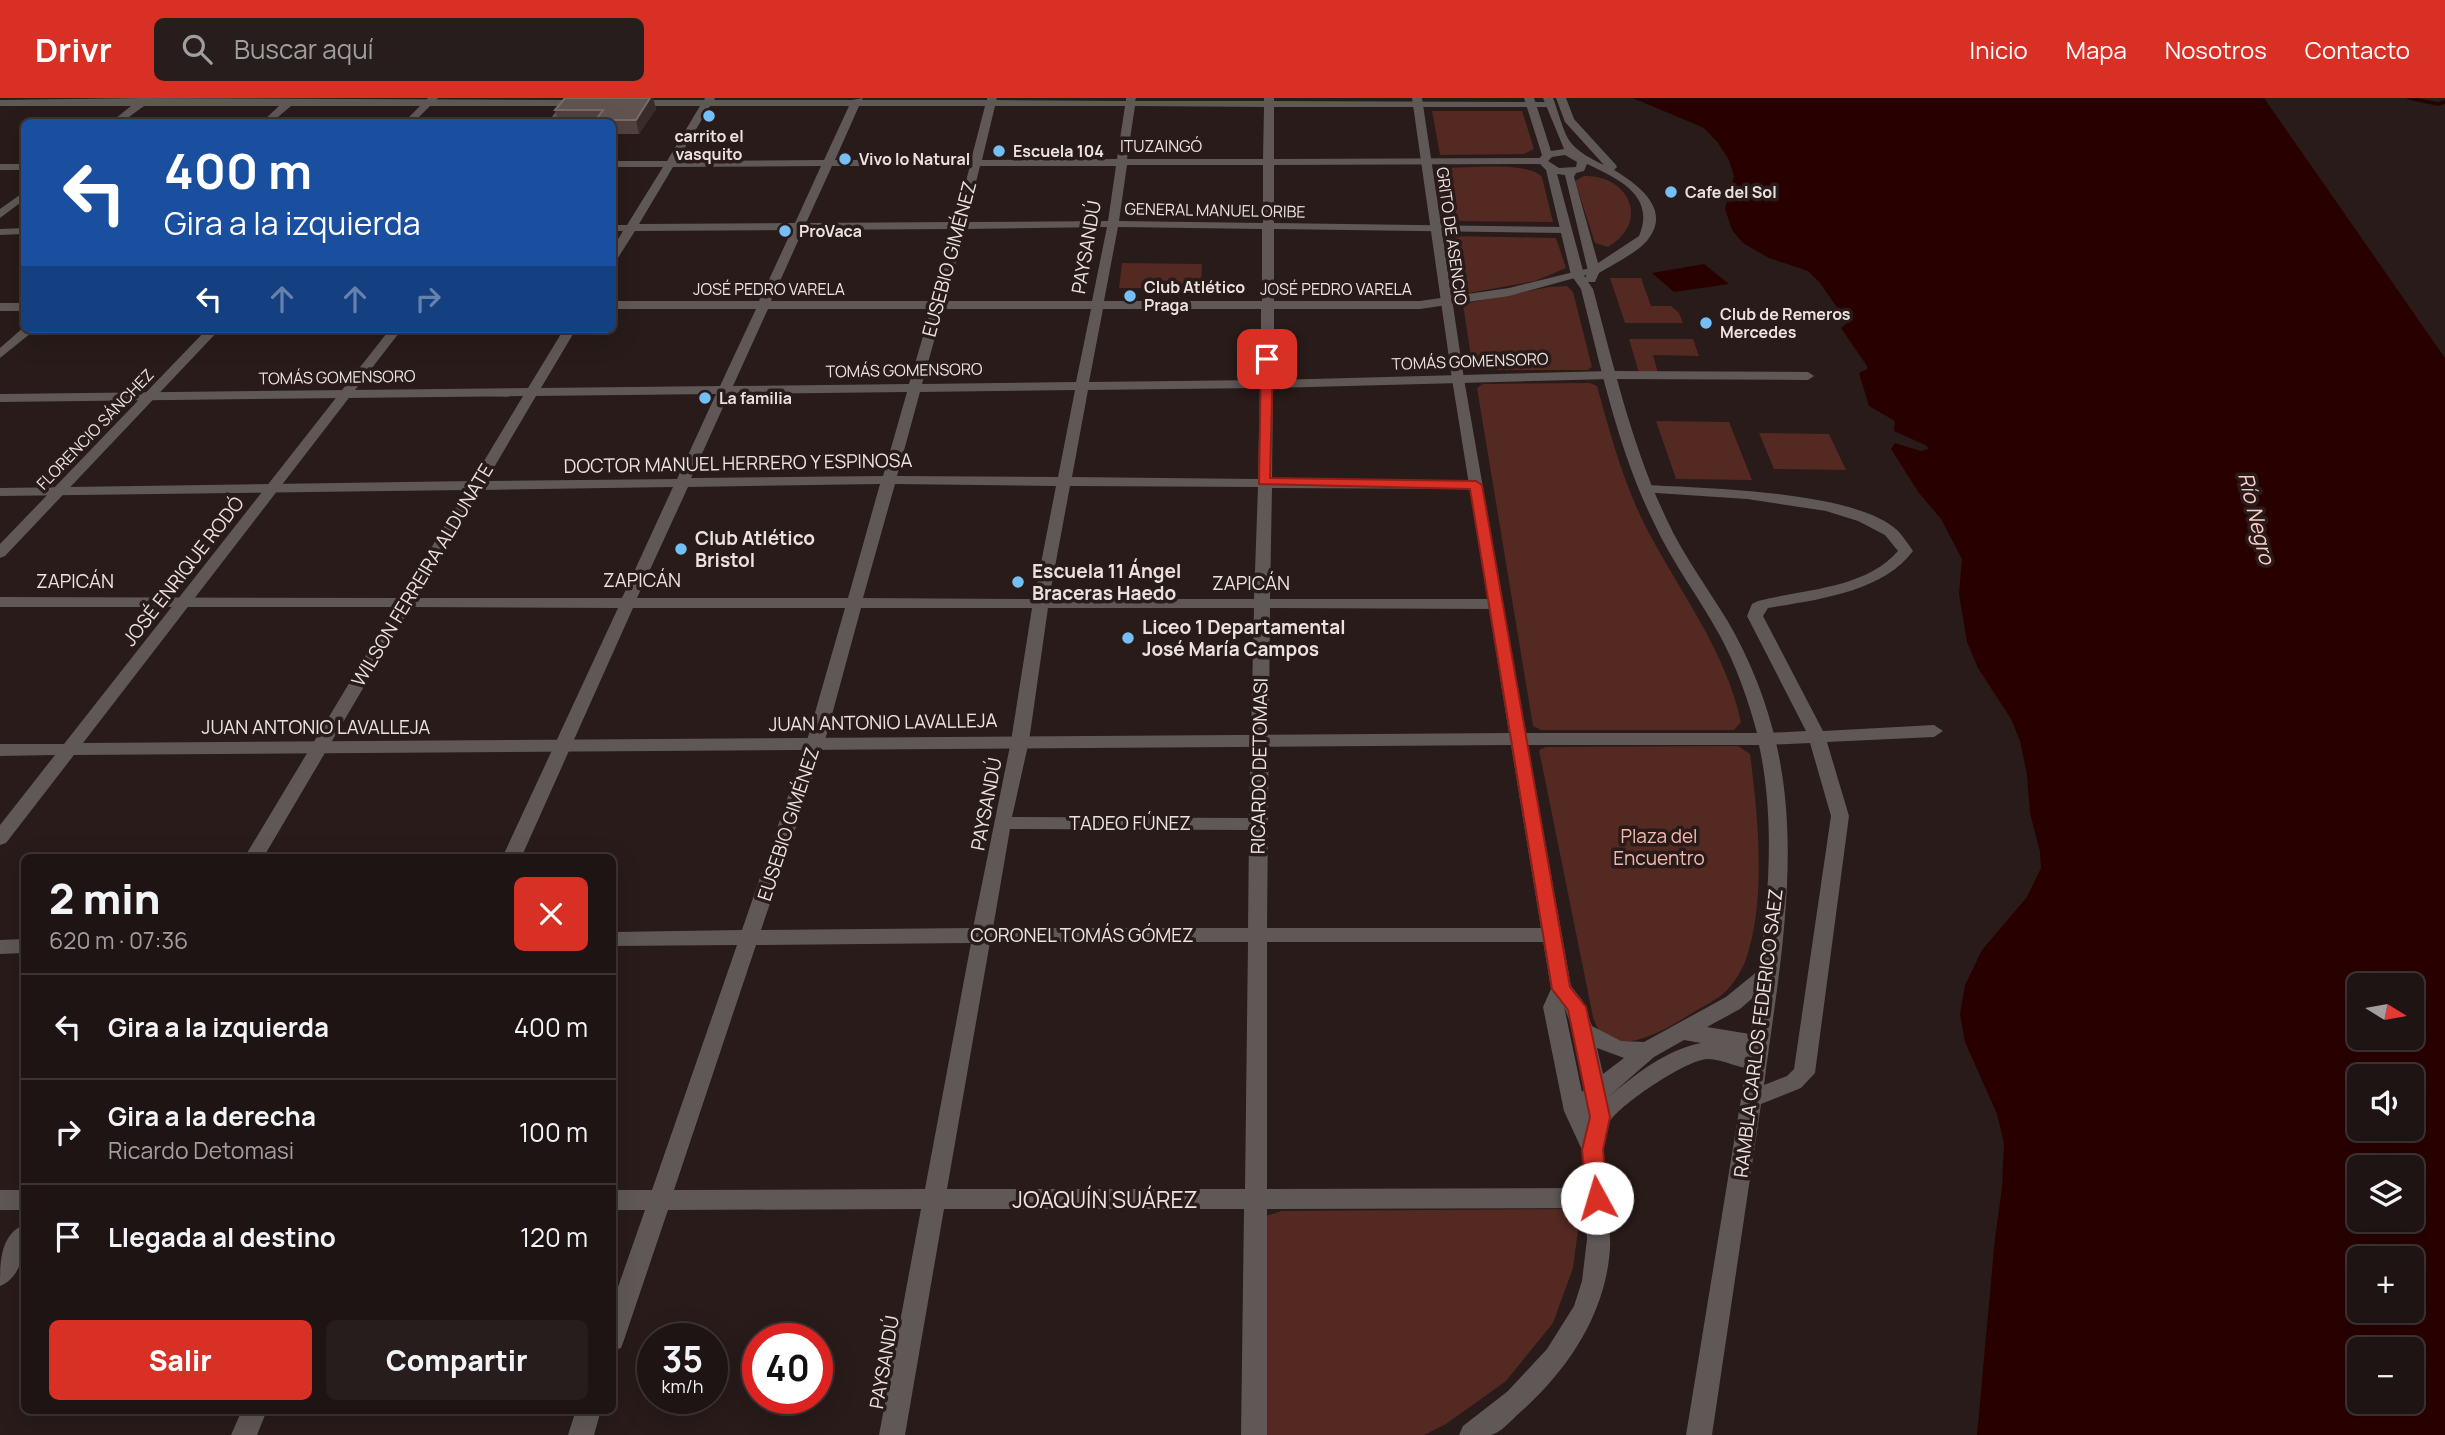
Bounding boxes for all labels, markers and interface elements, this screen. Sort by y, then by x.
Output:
search box [154,18,644,81]
text: Drivr [35,27,112,72]
icon: search [178,30,216,68]
text: Buscar aquí [234,31,374,67]
text: Inicio [1970,33,2028,66]
text: Mapa [2066,33,2127,66]
text: Nosotros [2165,33,2267,66]
text: Contacto [2305,33,2410,66]
marker: carrito el vasquito [701,108,717,124]
place label: carrito el vasquito [674,125,744,165]
street label: ITUZAINGÓ [1120,135,1202,157]
text: 400 m [164,137,312,204]
place label: Escuela 104 [1013,140,1104,162]
marker: Escuela 104 [991,143,1007,159]
icon: left [49,147,140,238]
place label: Vivo lo Natural [859,148,970,170]
marker: Vivo lo Natural [837,151,853,167]
street label: GRITO DE ASENCIO [1431,166,1473,307]
street label: EUSEBIO GIMÉNEZ [916,178,982,340]
place label: Cafe del Sol [1685,181,1777,203]
marker: Cafe del Sol [1663,184,1679,200]
street label: GENERAL MANUEL ORIBE [1124,197,1306,223]
street label: PAYSANDÚ [1065,198,1107,296]
text: Gira a la izquierda [164,201,420,245]
place label: ProVaca [799,220,862,242]
marker: ProVaca [777,223,793,239]
place label: Club Atlético Praga [1144,276,1245,316]
street label: JOSÉ PEDRO VARELA [693,278,845,300]
street label: JOSÉ PEDRO VARELA [1260,278,1412,300]
icon: left [190,280,228,318]
icon: ahead [263,280,301,318]
icon: ahead [336,280,374,318]
icon: right [409,280,447,318]
marker: Club Atlético Praga [1122,288,1138,304]
place label: Club de Remeros Mercedes [1720,303,1851,343]
marker: Club de Remeros Mercedes [1698,315,1714,331]
pin [1237,329,1297,389]
icon: arrive [1248,340,1286,378]
street label: TOMÁS GOMENSORO [1391,347,1549,375]
street label: TOMÁS GOMENSORO [825,358,983,382]
street label: FLORENCIO SÁNCHEZ [32,364,159,494]
street label: TOMÁS GOMENSORO [258,365,416,389]
place label: La familia [719,387,792,409]
marker: La familia [697,390,713,406]
street label: DOCTOR MANUEL HERRERO Y ESPINOSA [563,447,913,479]
street label: WILSON FERREIRA ALDUNATE [345,459,499,691]
water label: Río Negro [2232,469,2282,568]
street label: JOSÉ ENRIQUE RODÓ [116,491,250,651]
place label: Club Atlético Bristol [695,525,815,573]
marker: Club Atlético Bristol [673,541,689,557]
place label: Escuela 11 Ángel Braceras Haedo [1032,558,1181,606]
street label: ZAPICÁN [603,567,681,593]
street label: ZAPICÁN [36,568,114,594]
street label: ZAPICÁN [1212,570,1290,596]
marker: Escuela 11 Ángel Braceras Haedo [1010,574,1026,590]
place label: Liceo 1 Departamental José María Campos [1142,614,1346,662]
marker: Liceo 1 Departamental José María Campos [1120,630,1136,646]
street label: RICARDO DETOMASI [1244,678,1274,854]
street label: JUAN ANTONIO LAVALLEJA [768,707,998,737]
street label: JUAN ANTONIO LAVALLEJA [202,714,430,740]
street label: EUSEBIO GIMÉNEZ [751,744,825,904]
street label: PAYSANDÚ [964,755,1008,853]
street label: TADEO FÚNEZ [1069,810,1191,836]
park label: Plaza del Encuentro [1613,823,1705,871]
text: 2 min [49,869,160,927]
button: close [514,877,588,951]
street label: RAMBLA CARLOS FEDERICO SAEZ [1727,887,1789,1179]
street label: CORONEL TOMÁS GÓMEZ [970,922,1194,948]
text: 620 m · 07:36 [49,924,188,956]
north arrow [2347,973,2424,1050]
map controls [2347,973,2424,1414]
icon: left [49,1008,87,1046]
text: Gira a la izquierda [108,1009,329,1045]
text: 400 m [514,1009,588,1045]
button: sound [2347,1064,2424,1141]
text: Gira a la derecha [108,1098,316,1134]
icon: right [49,1113,87,1151]
text: 100 m [519,1114,588,1150]
text: Ricardo Detomasi [108,1134,294,1166]
button: layers [2347,1155,2424,1232]
position arrow [1560,1161,1634,1235]
street label: JOAQUÍN SUÁREZ [1012,1183,1198,1215]
icon: arrive [49,1218,87,1256]
text: Llegada al destino [108,1219,336,1255]
text: 120 m [520,1219,588,1255]
button: + [2347,1246,2424,1323]
street label: PAYSANDÚ [863,1313,905,1411]
button: Salir [49,1320,312,1400]
button: Compartir [326,1320,588,1400]
speed limit sign: 40 [742,1323,833,1414]
text: 35 [662,1335,703,1383]
button: − [2347,1337,2424,1414]
text: km/h [662,1374,703,1398]

